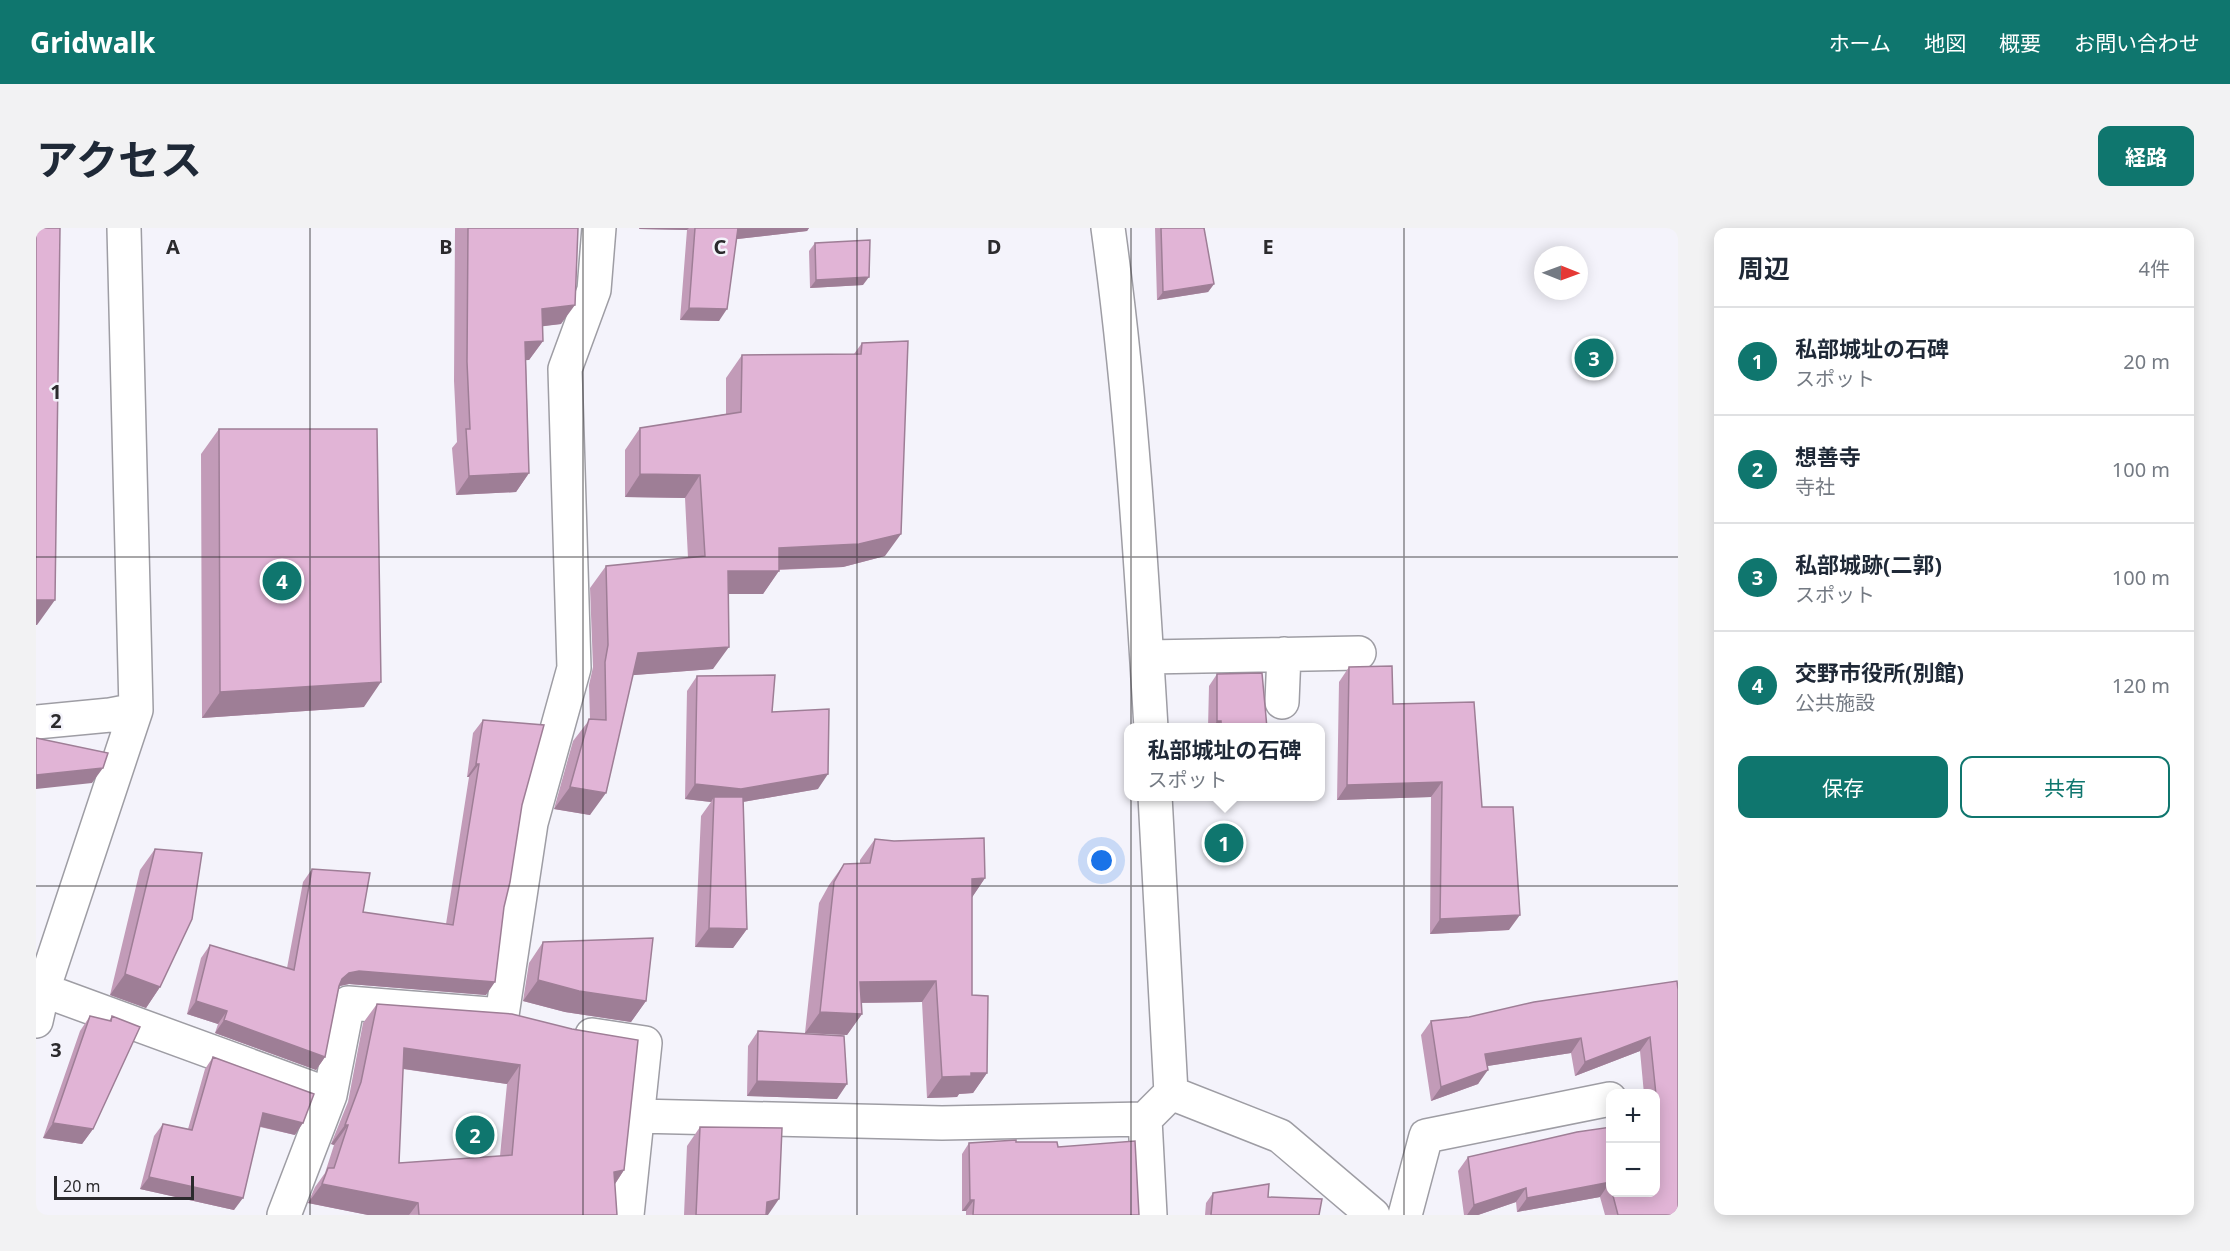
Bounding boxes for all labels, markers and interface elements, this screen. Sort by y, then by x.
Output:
text: Gridwalk [30,23,155,61]
text: ホーム [1829,29,1891,57]
text: 地図 [1924,29,1966,57]
text: 概要 [1999,29,2041,57]
text: お問い合わせ [2074,29,2200,57]
button: 経路 [2098,126,2194,186]
text: アクセス [36,130,202,187]
text: A [166,233,180,260]
text: B [439,233,453,260]
text: C [714,233,727,260]
text: D [987,233,1001,260]
text: E [1262,233,1274,260]
north arrow [1534,246,1588,300]
text: 周辺 [1738,250,1790,286]
text: 4件 [2139,255,2170,282]
text: 私部城址の石碑 [1795,333,1949,363]
pin: 3 [1574,336,1614,380]
text: 1 [1752,348,1763,375]
text: 20 m [2123,348,2170,375]
text: スポット [1795,365,1875,392]
text: 1 [50,378,62,405]
text: 想善寺 [1795,441,1861,471]
text: 2 [1752,456,1763,483]
text: 100 m [2112,456,2170,483]
text: 寺社 [1795,473,1835,500]
text: 私部城跡(二郭) [1795,549,1942,579]
pin: 4 [262,558,302,604]
text: 3 [1752,564,1763,591]
text: 100 m [2112,564,2170,591]
text: スポット [1795,581,1875,608]
text: 交野市役所(別館) [1795,657,1964,687]
text: 4 [1752,672,1763,699]
text: 120 m [2112,672,2170,699]
text: 公共施設 [1795,689,1875,716]
text: 2 [50,707,62,734]
popup [1124,723,1325,801]
text: 私部城址の石碑 [1147,734,1302,764]
button: 保存 [1738,756,1948,818]
button: 共有 [1960,756,2170,818]
text: スポット [1147,766,1227,793]
pin: 1 [1204,820,1244,866]
your location [1087,846,1116,875]
text: 3 [50,1036,62,1063]
map controls [1606,1089,1660,1197]
button: + [1606,1089,1660,1143]
pin: 2 [456,1112,494,1158]
button: − [1606,1143,1660,1197]
scale bar [54,1173,194,1200]
text: 20 m [63,1175,100,1197]

